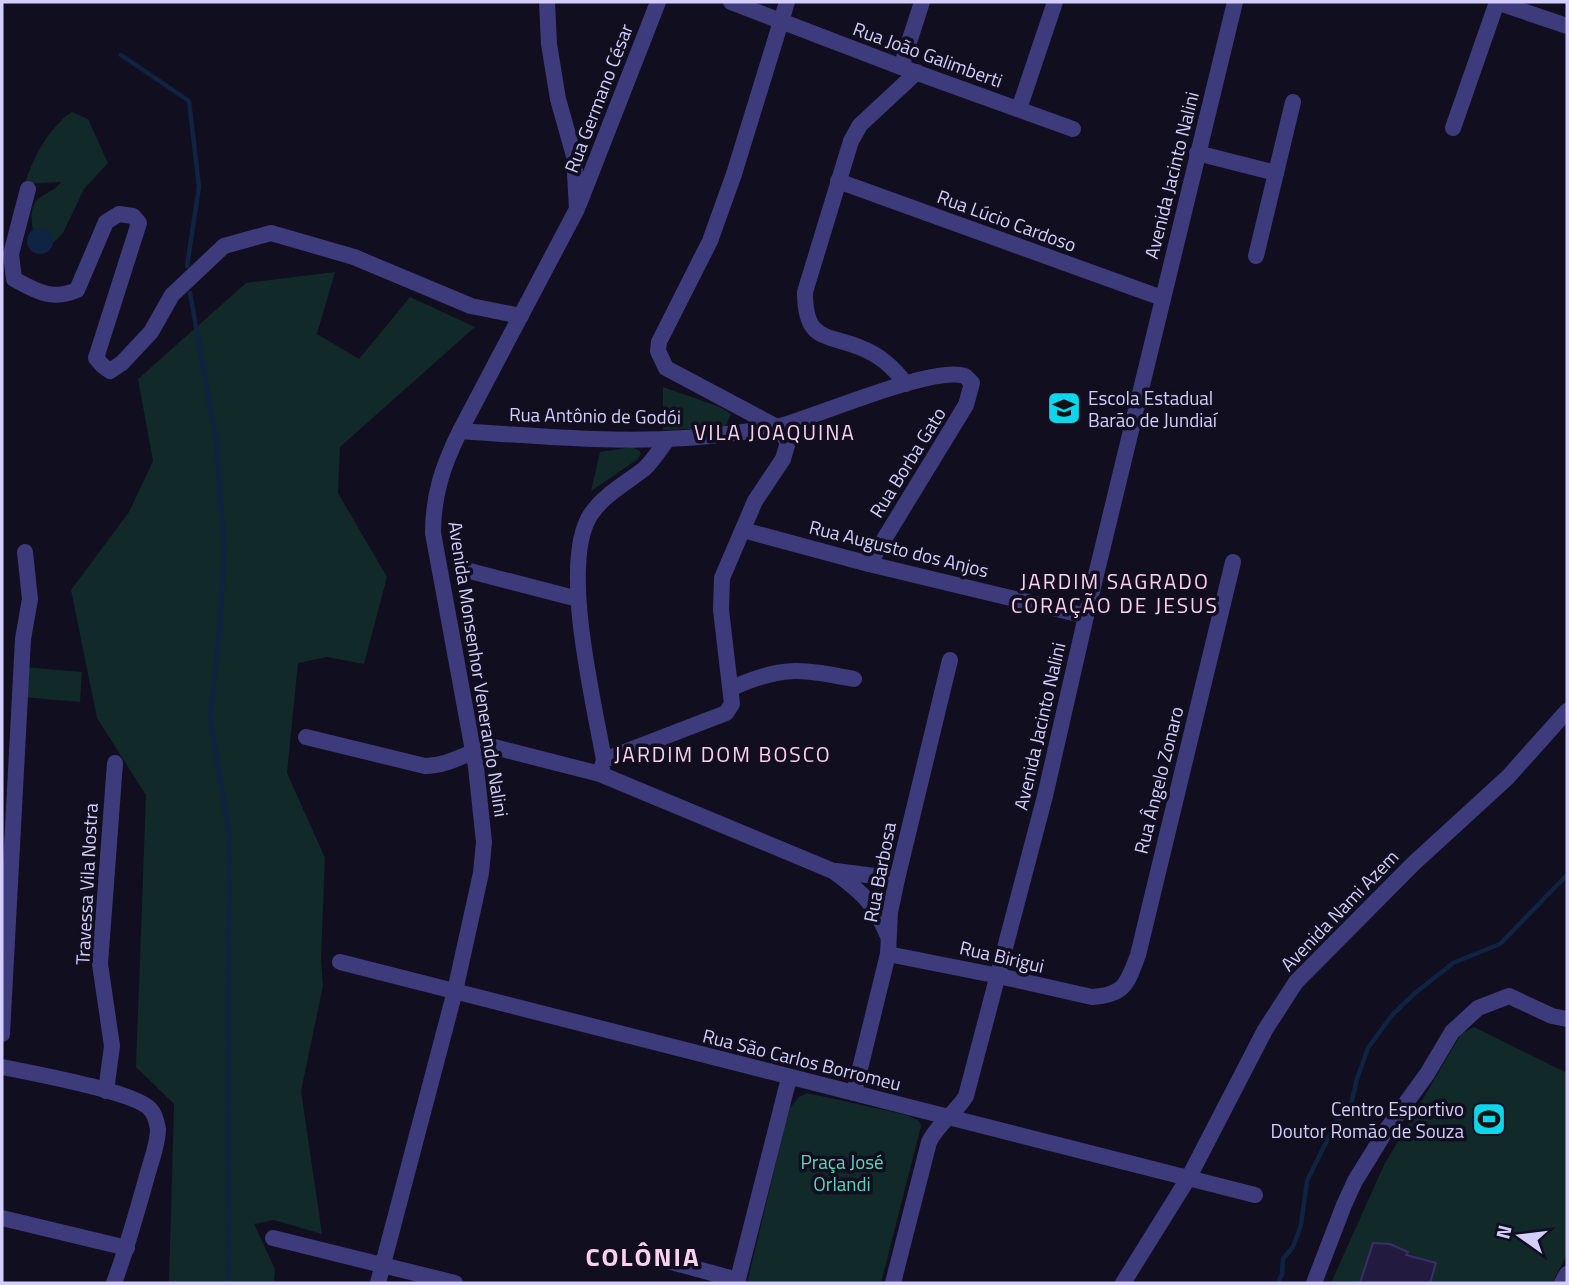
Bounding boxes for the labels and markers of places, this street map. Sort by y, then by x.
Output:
place label: Escola Estadual Barão de Jundiaí [1088,383,1219,434]
school or university icon: Escola Estadual Barão de Jundiaí [1045,389,1083,427]
place label: Centro Esportivo Doutor Romão de Souza [1271,1094,1464,1145]
sports icon: Centro Esportivo Doutor Romão de Souza [1470,1100,1508,1138]

